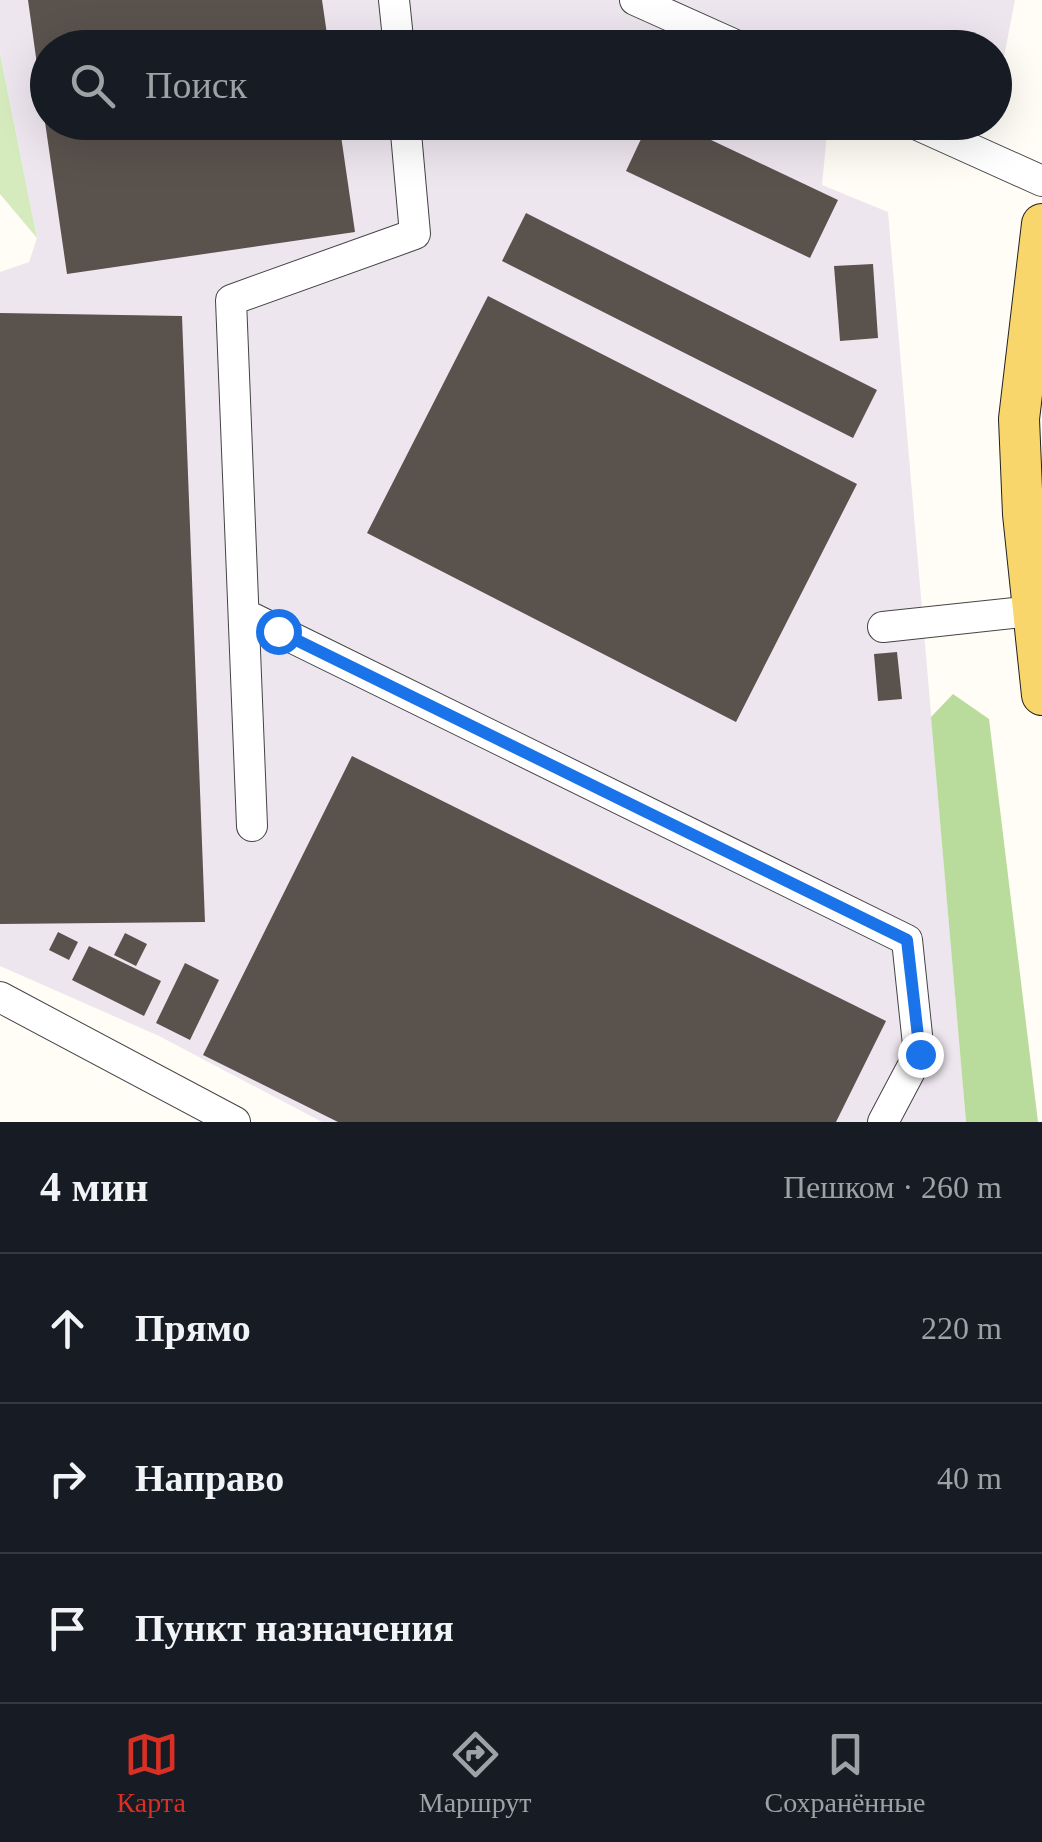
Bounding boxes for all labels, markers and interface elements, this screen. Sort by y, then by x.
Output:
search box [30,30,1012,140]
icon: search [65,58,120,113]
text: Поиск [145,64,247,106]
route start [256,609,302,655]
route end [898,1032,944,1078]
text: 4 мин [40,1164,149,1210]
text: Пешком · 260 m [783,1169,1002,1205]
icon: ahead [40,1301,95,1356]
text: Прямо [135,1307,251,1349]
text: 220 m [921,1310,1002,1346]
icon: right [40,1451,95,1506]
text: Направо [135,1457,284,1499]
text: 40 m [937,1460,1002,1496]
icon: arrive [40,1601,95,1656]
text: Пункт назначения [135,1607,454,1649]
tab: Карта [116,1727,186,1819]
tab: Маршрут [419,1727,532,1819]
tab: Сохранённые [764,1727,926,1819]

